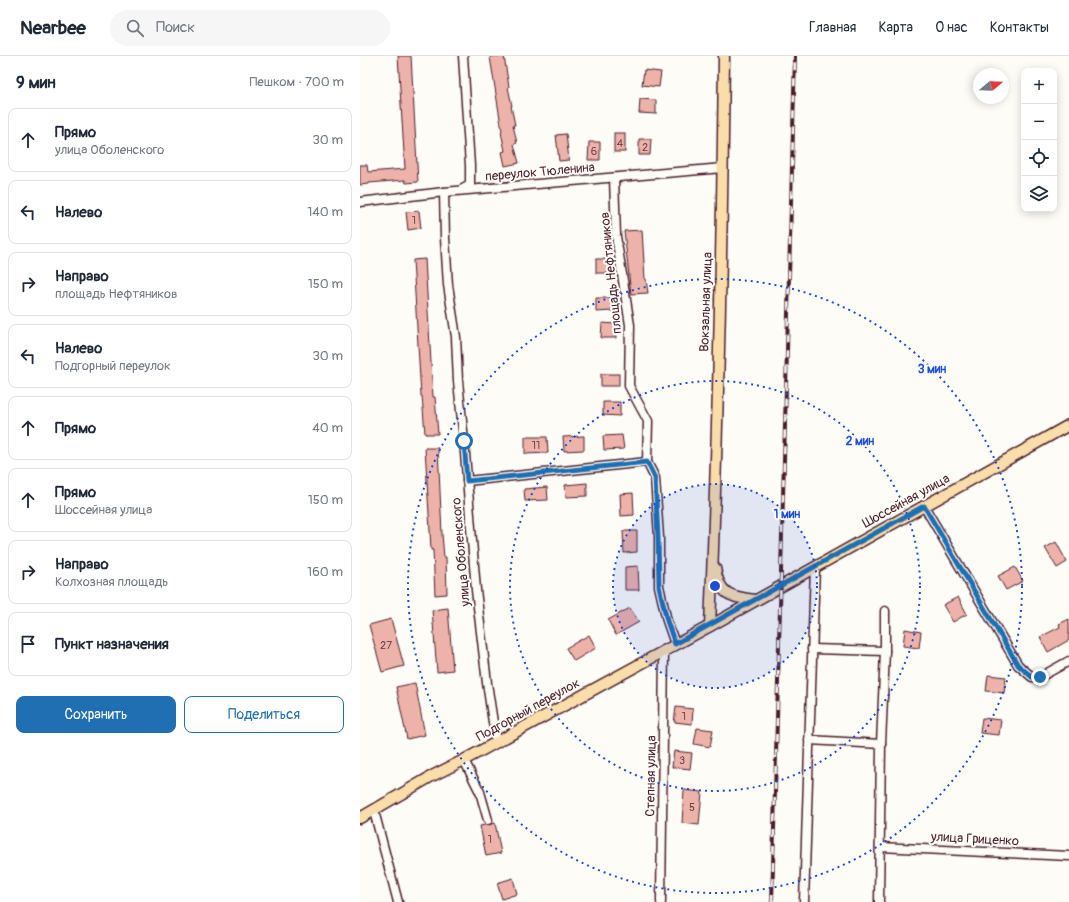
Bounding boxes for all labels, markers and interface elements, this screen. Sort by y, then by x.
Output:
search box [110,10,390,46]
text: Nearbee [20,16,86,40]
icon: search [124,17,146,39]
text: Поиск [156,18,195,37]
text: Главная [809,19,856,36]
text: Карта [878,19,913,36]
text: О нас [935,19,968,36]
text: Контакты [990,19,1049,36]
north arrow [973,68,1009,104]
map controls [1021,68,1057,212]
button: + [1021,68,1057,104]
text: 9 мин [16,72,56,93]
text: Пешком · 700 m [249,74,344,90]
button: − [1021,104,1057,140]
text: Прямо [55,123,96,142]
icon: ahead [17,129,39,151]
text: 30 m [313,132,343,148]
house number: 4 [617,137,624,150]
button: locate [1021,140,1057,176]
house number: 2 [642,141,648,154]
text: улица Оболенского [55,142,164,158]
house number: 6 [591,145,597,158]
street label: переулок Тюленина [485,159,595,185]
button: layers [1021,176,1057,212]
icon: left [17,201,39,223]
text: Налево [55,203,102,222]
text: 140 m [307,204,343,220]
street label: площадь Нефтяников [597,211,625,335]
house number: 1 [412,214,416,227]
street label: Вокзальная улица [696,252,716,352]
text: Направо [55,267,109,286]
icon: right [17,273,39,295]
text: 150 m [308,276,343,292]
text: площадь Нефтяников [55,286,177,302]
text: Налево [55,339,102,358]
icon: left [17,345,39,367]
text: 30 m [313,348,343,364]
text: Подгорный переулок [55,358,171,374]
text: 3 мин [918,362,946,377]
icon: ahead [17,417,39,439]
text: Прямо [55,419,96,438]
text: 40 m [312,420,343,436]
route start [455,432,473,450]
text: 2 мин [846,434,874,449]
house number: 11 [532,439,540,452]
street label: Шоссейная улица [860,470,952,532]
text: Прямо [55,483,96,502]
icon: ahead [17,489,39,511]
text: 150 m [308,492,343,508]
street label: улица Оболенского [448,497,474,608]
text: Шоссейная улица [55,502,152,518]
text: 1 мин [774,507,800,522]
text: Направо [55,555,109,574]
icon: right [17,561,39,583]
text: 160 m [307,564,343,580]
text: Колхозная площадь [55,574,168,590]
centre of rings [708,579,722,593]
icon: arrive [17,633,39,655]
text: Пункт назначения [55,635,169,654]
house number: 27 [380,639,392,652]
route end [1031,668,1049,686]
street label: Подгорный переулок [474,675,583,745]
button: Сохранить [16,696,176,733]
button: Поделиться [184,696,344,733]
house number: 1 [682,710,686,723]
street label: Степная улица [642,735,660,817]
house number: 3 [679,754,685,767]
house number: 5 [689,801,695,814]
street label: улица Гриценко [930,829,1019,849]
house number: 1 [488,833,492,846]

